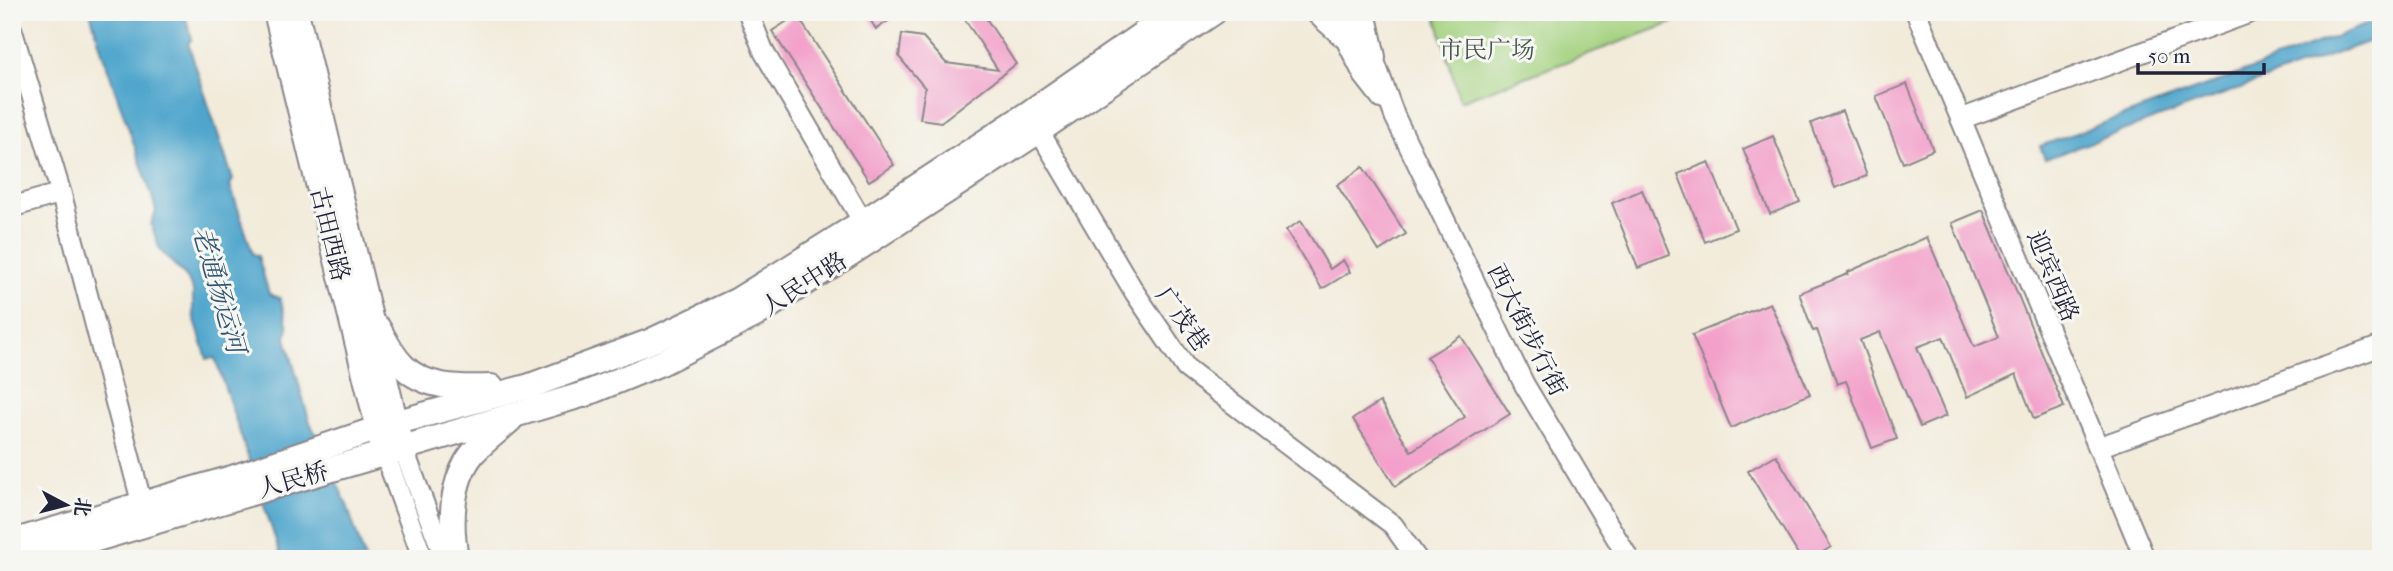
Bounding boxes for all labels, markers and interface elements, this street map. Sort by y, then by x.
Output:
scale bar [2138,32,2264,76]
park label: 市民广场 [1439,36,1535,64]
text: 50 m [2148,44,2191,68]
street label: 古田西路 [305,184,355,284]
water label: 老通扬运河 [186,223,253,361]
street label: 迎宾西路 [2021,226,2085,326]
street label: 人民中路 [756,246,852,322]
street label: 西大街步行街 [1482,259,1572,401]
street label: 广茂巷 [1151,282,1215,356]
street label: 人民桥 [255,457,331,503]
north arrow [32,470,102,540]
text: 北 [70,496,94,518]

